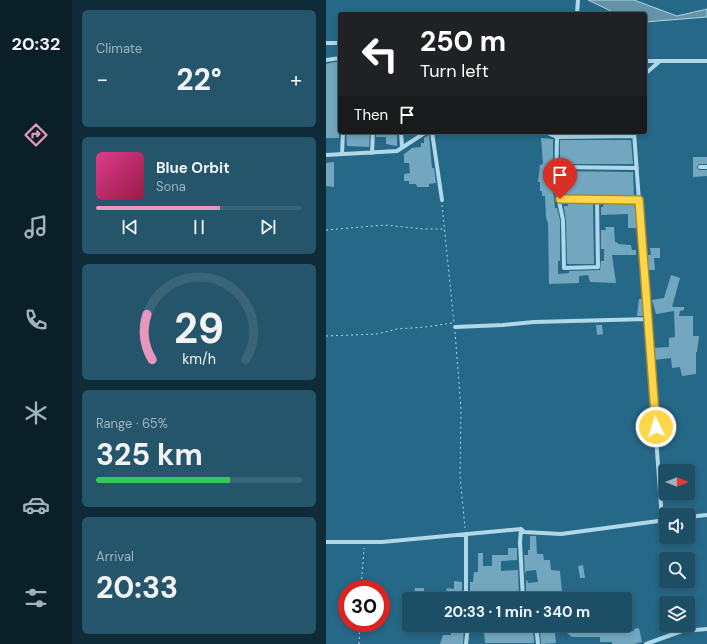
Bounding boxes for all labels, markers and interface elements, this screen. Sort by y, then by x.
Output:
text: 250 m [420,23,506,60]
icon: left [354,28,406,80]
text: 20:32 [12,32,60,56]
text: Climate [96,40,142,57]
text: Turn left [420,59,489,83]
text: 22° [176,60,222,99]
text: − [96,65,108,94]
text: + [290,65,302,94]
icon: arrive [396,104,418,126]
text: Then [354,105,388,125]
icon: directions [22,121,50,149]
text: Blue Orbit [156,158,230,178]
pin [543,158,577,199]
icon: arrive [549,164,571,186]
text: Sona [156,178,186,195]
icon: music [22,213,50,241]
icon: previous [119,216,141,238]
icon: pause [188,216,210,238]
icon: next [257,216,279,238]
text: 29 [174,302,224,356]
icon: phone [22,306,50,334]
text: km/h [182,350,216,368]
icon: climate [22,399,50,427]
position arrow [635,406,677,448]
text: Range · 65% [96,415,168,432]
text: 325 km [96,435,203,474]
north arrow [659,464,695,500]
map controls [659,464,695,632]
icon: car [22,491,50,519]
button: sound [659,508,695,544]
text: Arrival [96,548,134,565]
button: search [659,552,695,588]
text: 20:33 [96,568,178,607]
speed limit sign: 30 [338,580,390,632]
icon: filters [22,584,50,612]
button: layers [659,596,695,632]
text: 20:33 · 1 min · 340 m [444,602,590,622]

